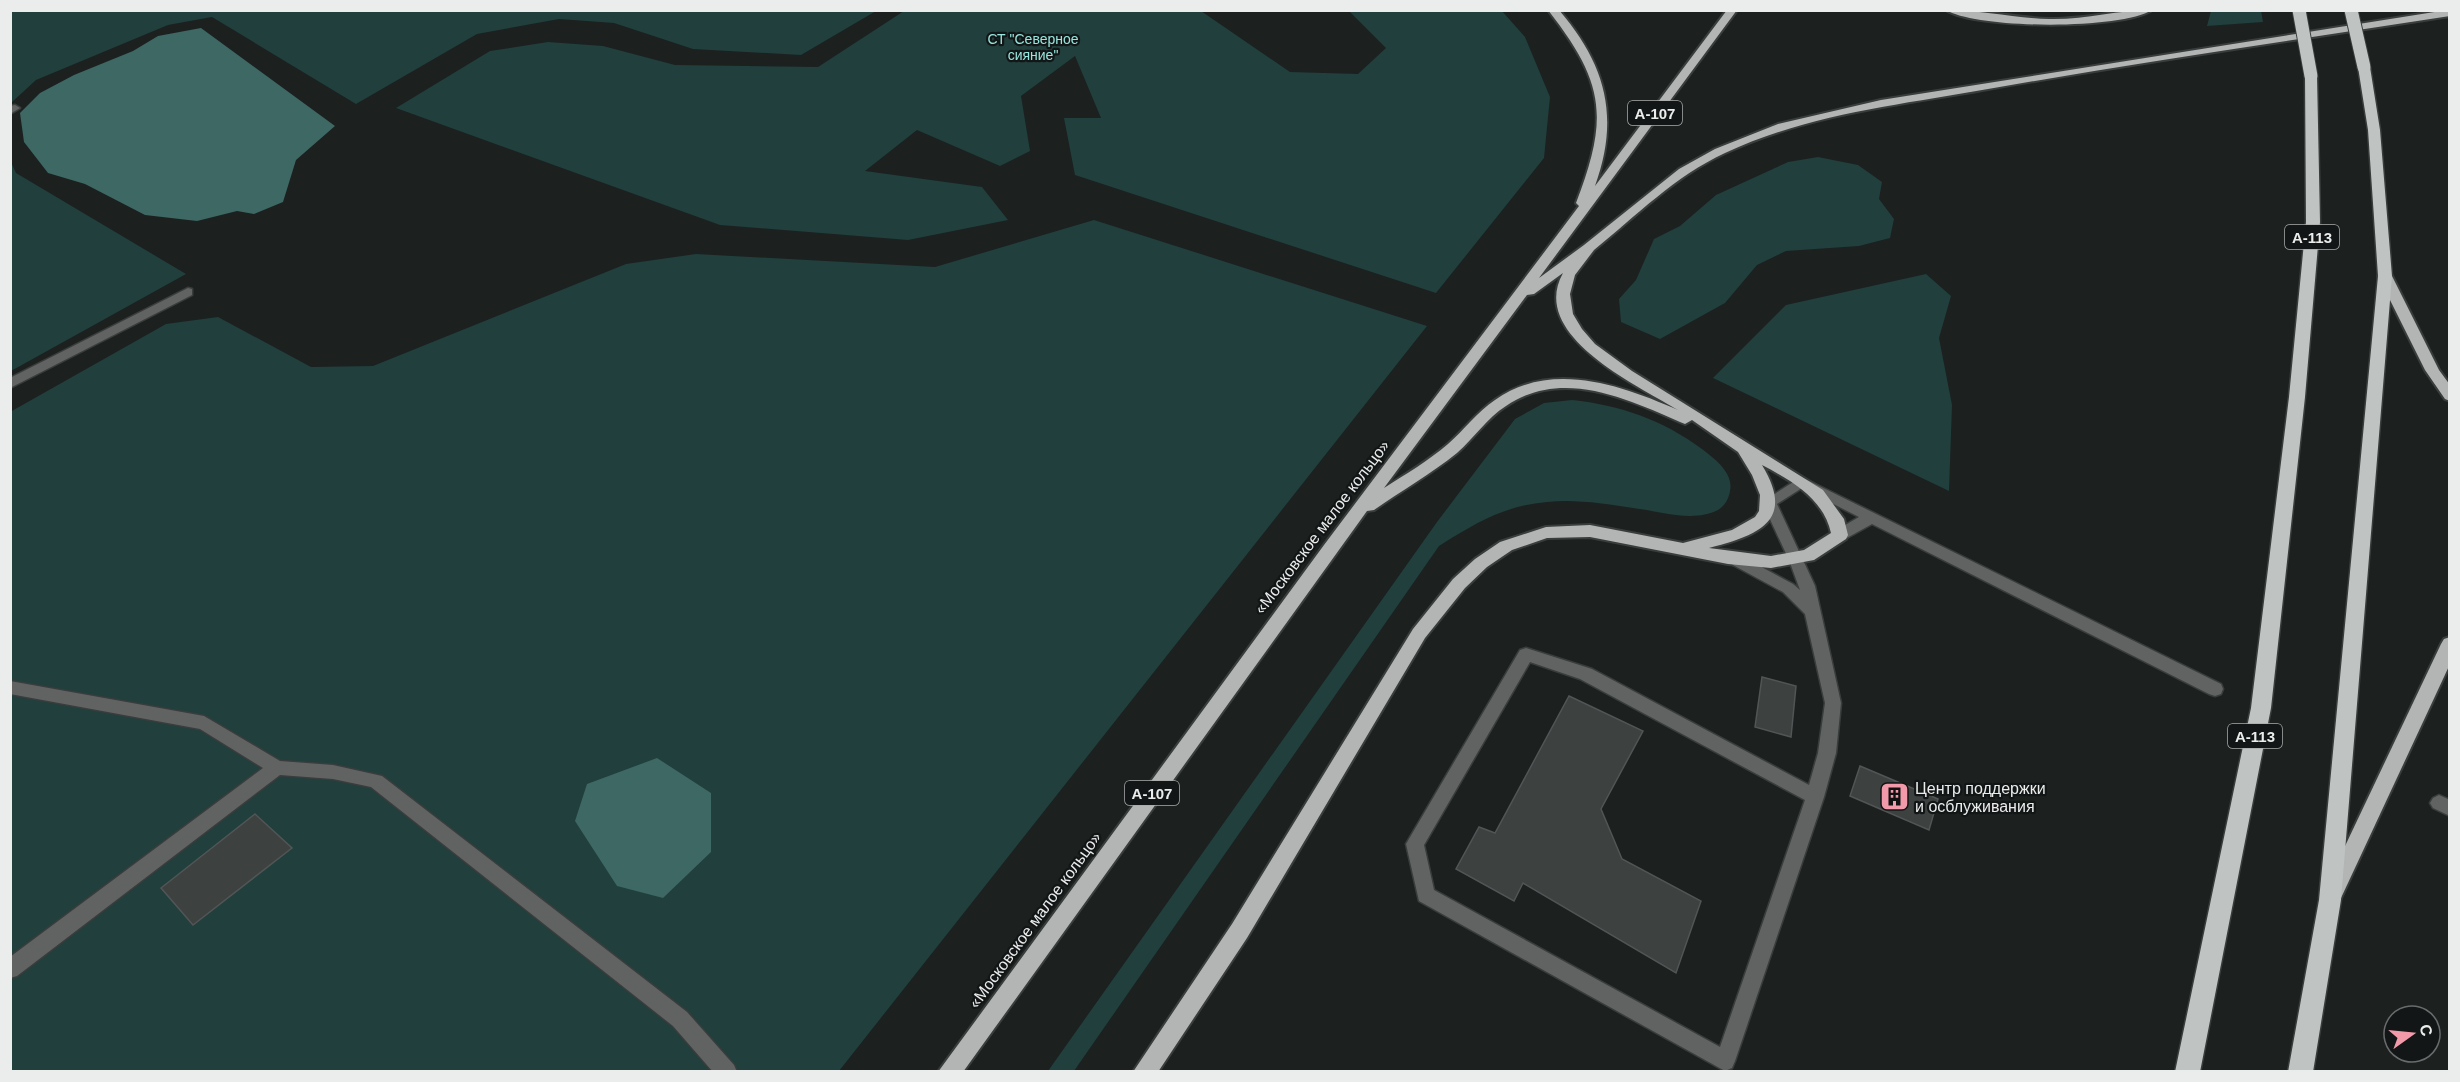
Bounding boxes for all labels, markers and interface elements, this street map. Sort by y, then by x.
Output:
park label: СТ "Северное сияние" [987,31,1079,63]
road number: А-107 [1628,101,1682,125]
road number: А-113 [2285,225,2339,249]
street label: «Московское малое кольцо» [1251,437,1393,617]
road number: А-113 [2228,724,2282,748]
place label: Центр поддержки и осблуживания [1915,780,2046,815]
road number: А-107 [1125,781,1179,805]
building icon: Центр поддержки и осблуживания [1878,781,1910,813]
street label: «Московское малое кольцо» [966,829,1105,1011]
north arrow [2382,1004,2442,1064]
text: С [2416,1022,2436,1038]

